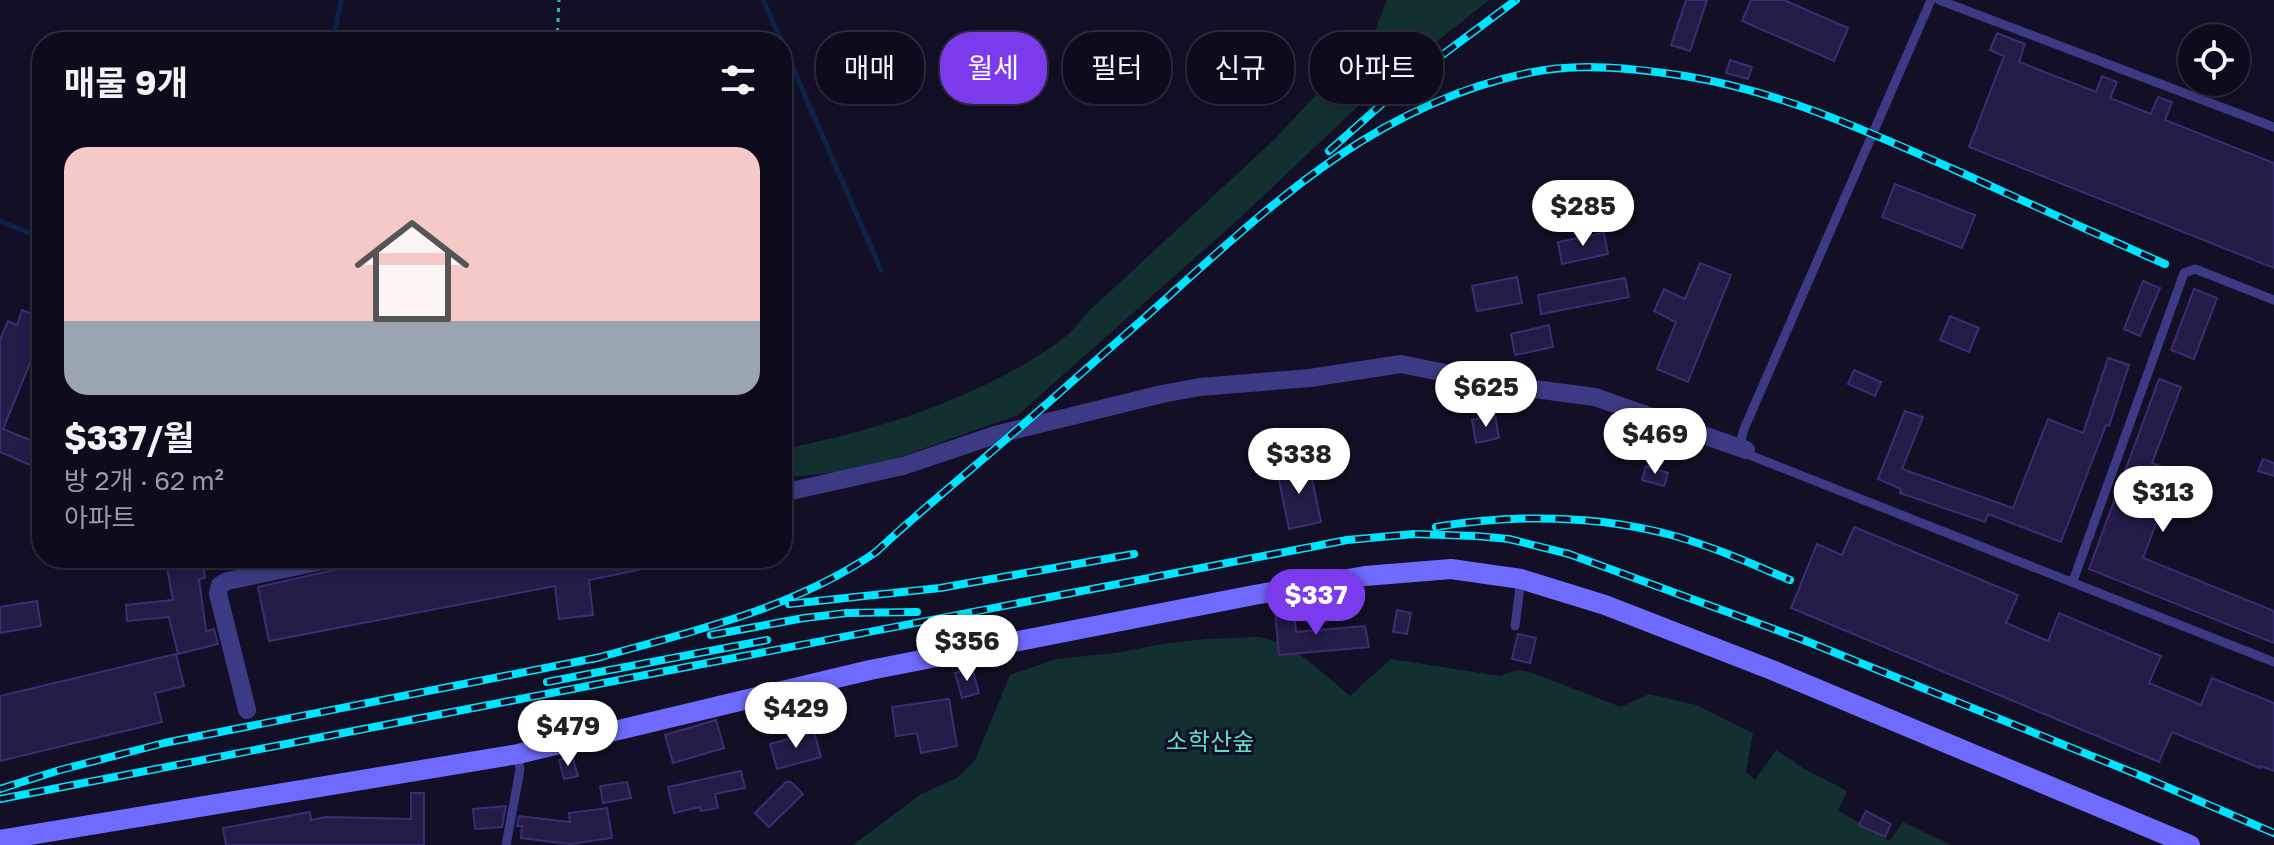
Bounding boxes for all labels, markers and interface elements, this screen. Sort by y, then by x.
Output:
map controls [2178,24,2250,96]
button: locate [2178,24,2250,96]
chip: 매매 [816,32,924,104]
chip: 월세 [940,32,1047,104]
chip: 필터 [1063,32,1171,104]
chip: 신규 [1187,32,1294,104]
chip: 아파트 [1310,32,1443,104]
icon: filters [716,58,760,102]
text: 매물 9개 [64,62,188,102]
pin: $285 [1536,180,1630,248]
text: $285 [1550,190,1616,221]
icon: home [340,199,484,343]
pin: $625 [1439,361,1533,429]
text: $625 [1453,371,1519,402]
pin: $469 [1608,408,1702,476]
text: $337/월 [64,417,194,457]
text: $469 [1622,418,1688,449]
pin: $338 [1252,428,1346,496]
text: $338 [1266,438,1332,469]
text: 방 2개 · 62 m² [64,465,224,496]
pin: $313 [2116,466,2210,534]
text: $313 [2132,476,2194,507]
text: 아파트 [64,502,136,533]
pin: $337 [1269,569,1363,637]
text: $337 [1284,579,1348,610]
pin: $356 [920,615,1014,683]
text: $356 [934,625,1000,656]
pin: $429 [749,682,843,750]
text: $429 [763,692,829,723]
pin: $479 [521,700,615,768]
text: $479 [536,710,600,741]
park label: 소학산숲 [1166,726,1254,755]

